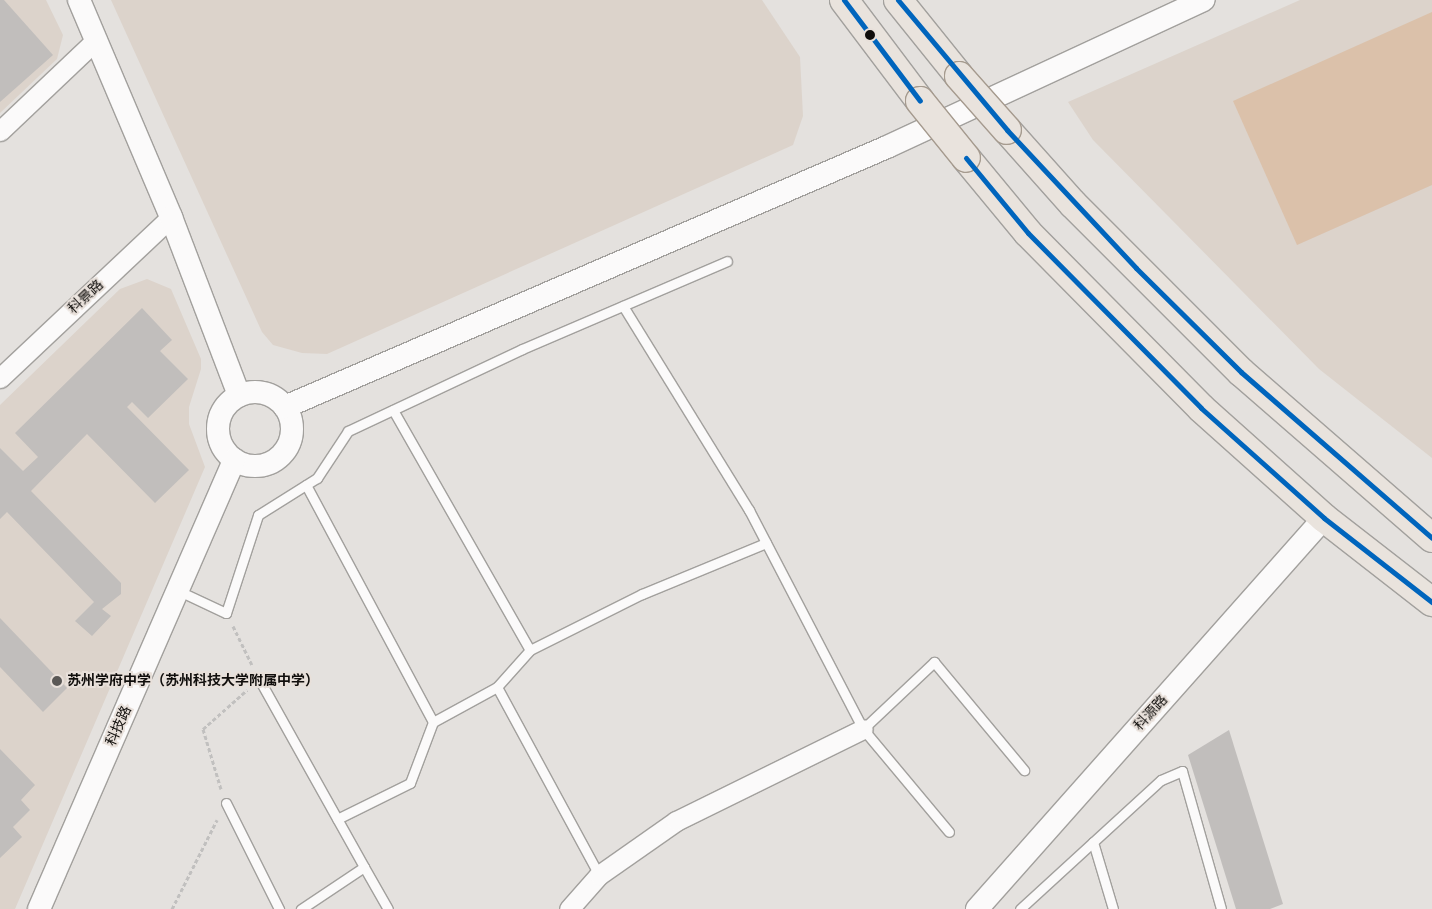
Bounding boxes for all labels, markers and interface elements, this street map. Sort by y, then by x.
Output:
unlabelled marker [865,30,875,40]
street label: 科景路 [65,277,107,317]
place label: 苏州学府中学（苏州科技大学附属中学） [67,673,319,689]
marker: 苏州学府中学（苏州科技大学附属中学） [51,675,63,687]
street label: 科源路 [1131,692,1171,734]
street label: 科技路 [103,703,135,749]

